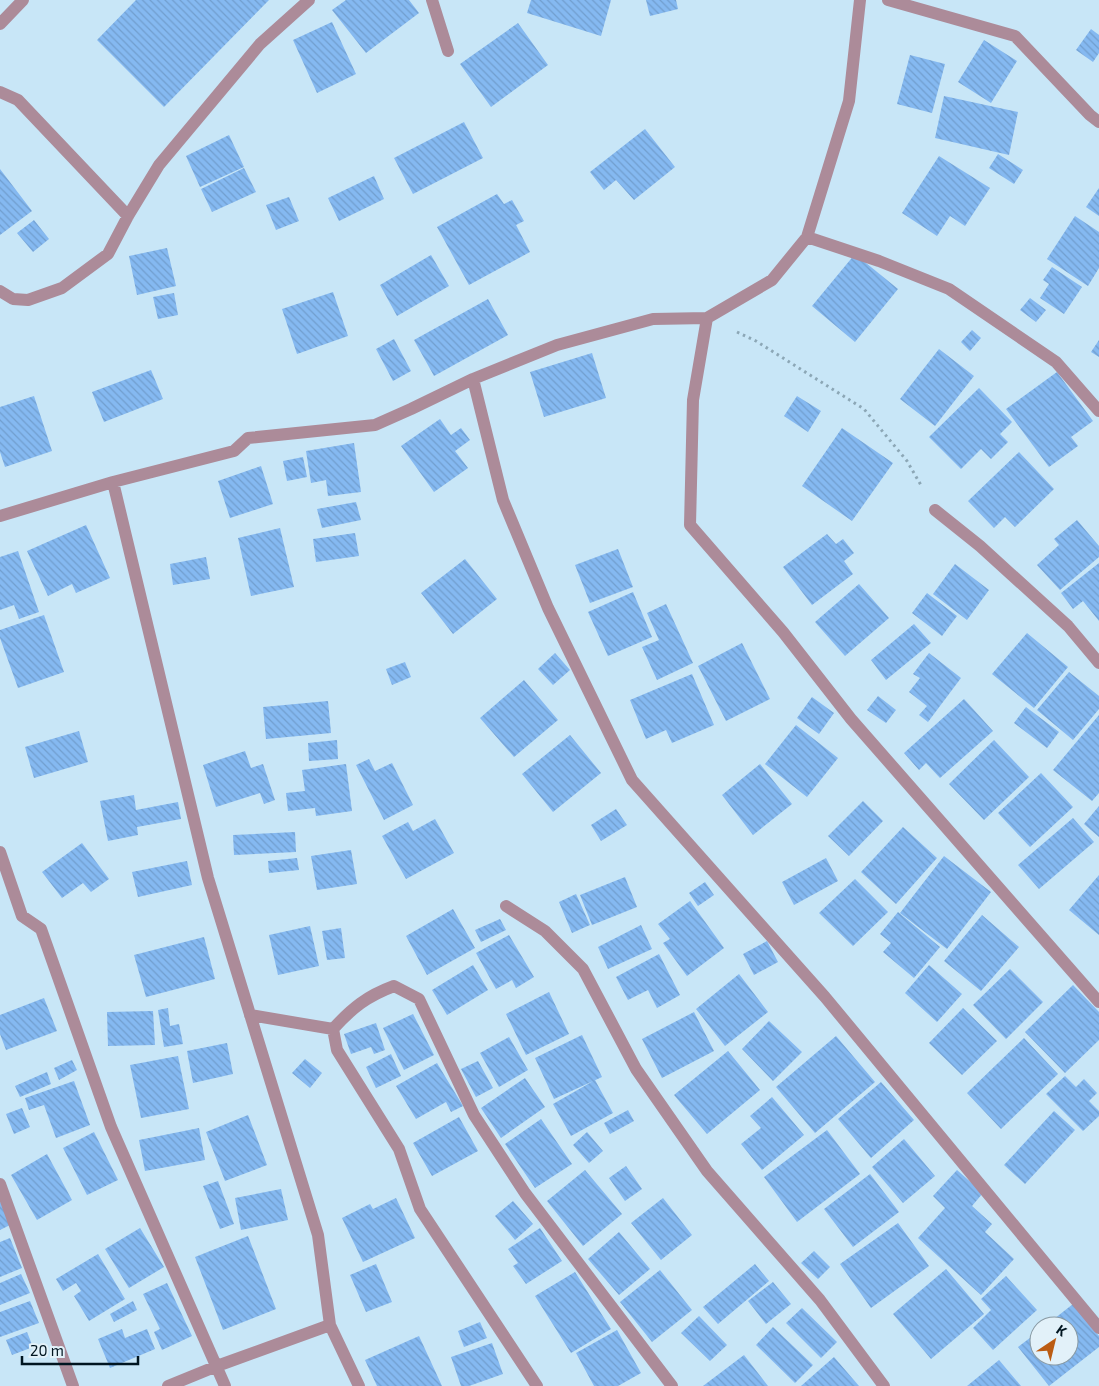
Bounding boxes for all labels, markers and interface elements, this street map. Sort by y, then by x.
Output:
north arrow [1029,1316,1079,1366]
text: K [1053,1320,1070,1340]
scale bar [22,1334,139,1366]
text: 20 m [30,1341,64,1359]

